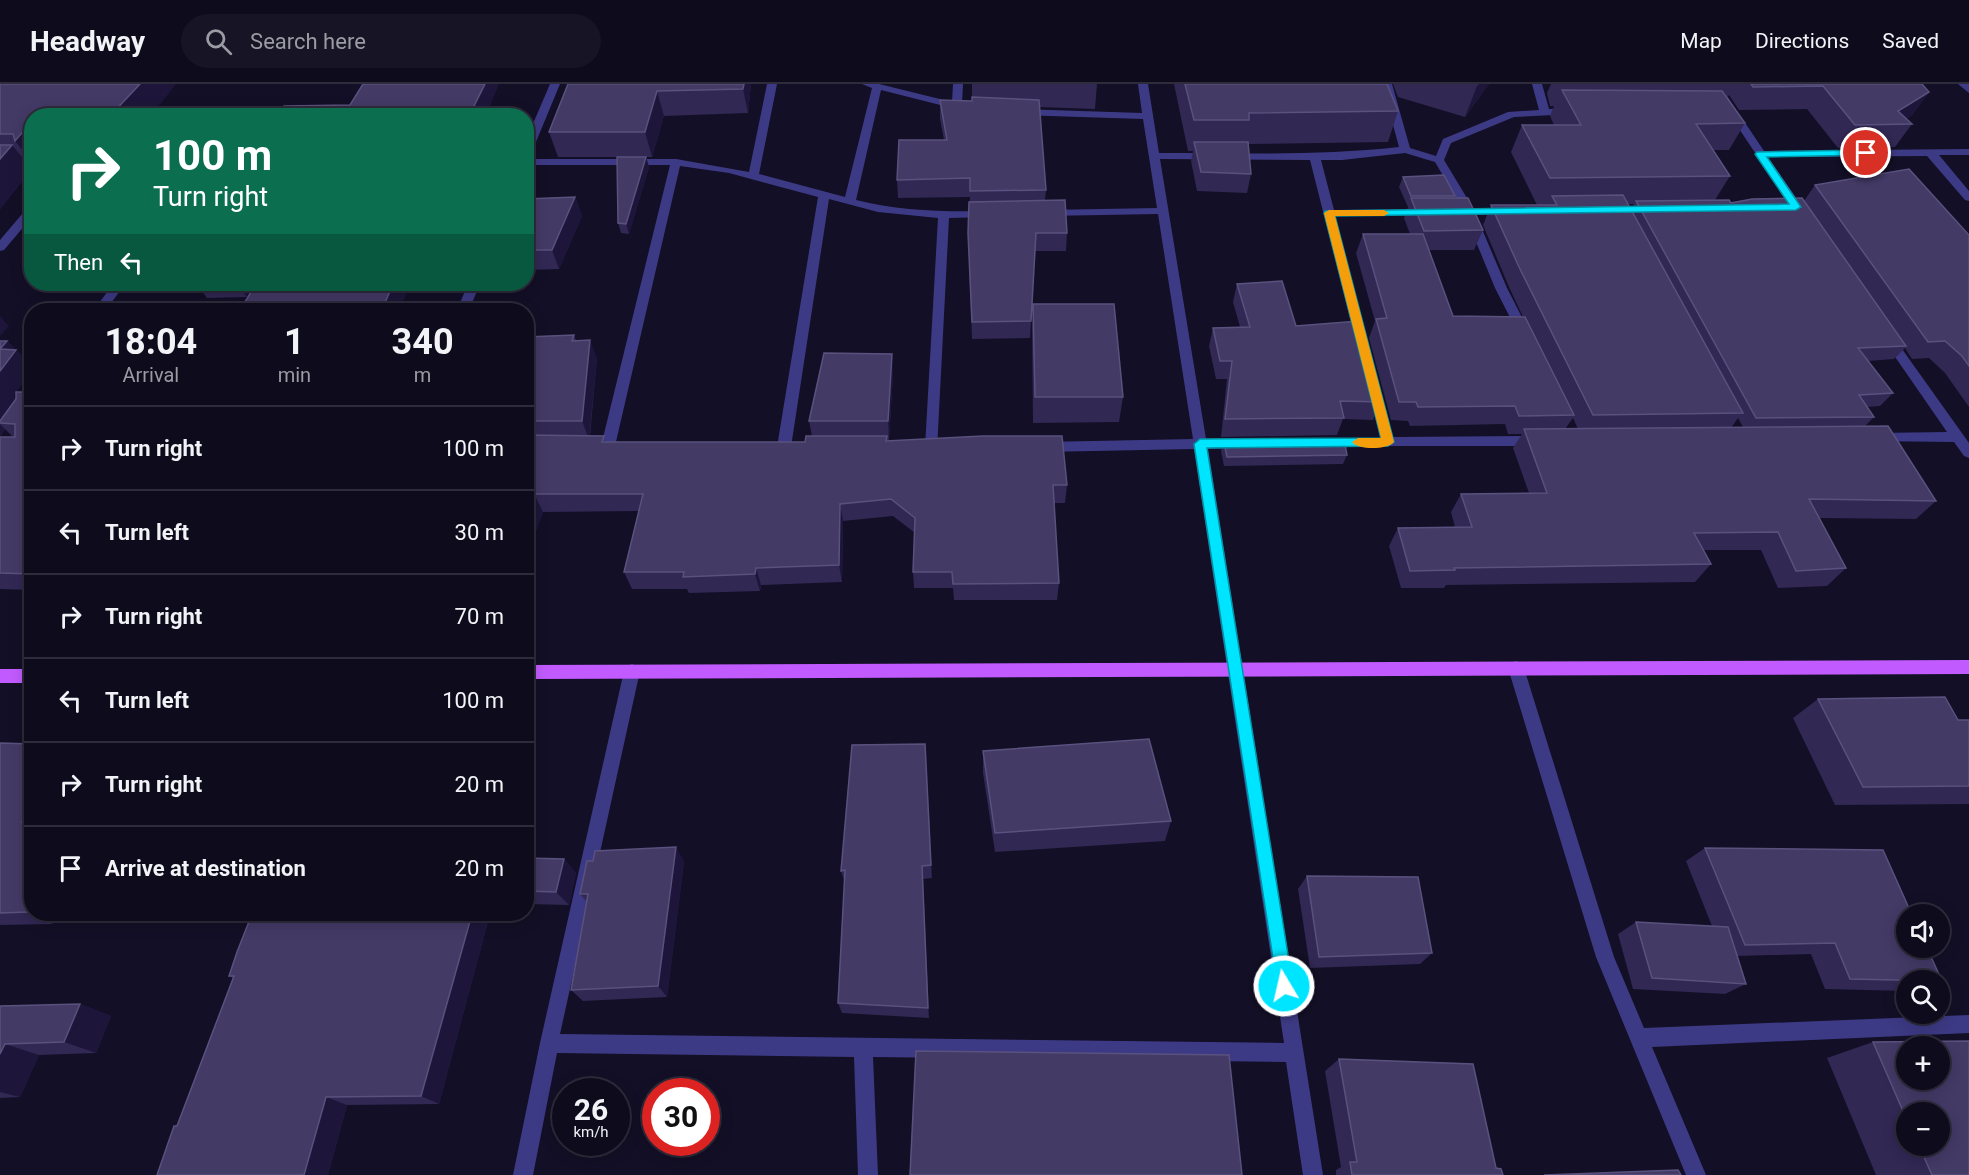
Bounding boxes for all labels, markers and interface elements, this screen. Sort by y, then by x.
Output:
search box [181,14,601,68]
text: Headway [30,25,145,58]
icon: search [202,25,235,58]
text: Search here [250,29,366,54]
text: Map [1680,29,1722,53]
text: Directions [1755,29,1849,53]
text: Saved [1882,29,1939,53]
pin [1840,127,1891,178]
text: 100 m [153,131,272,180]
icon: right [54,132,132,210]
icon: arrive [1849,136,1882,169]
text: Turn right [153,181,268,213]
icon: left [115,246,148,279]
text: Then [54,250,103,275]
text: 18:04 [104,321,197,363]
text: 1 [284,321,305,363]
text: 340 [392,321,454,363]
text: Arrival [122,363,179,387]
text: min [278,363,311,387]
text: m [414,363,431,387]
icon: right [54,432,87,465]
text: Turn right [105,436,202,461]
text: 100 m [442,436,504,461]
icon: left [54,516,87,549]
text: Turn left [105,520,189,545]
text: 30 m [455,520,504,545]
icon: right [54,600,87,633]
text: Turn right [105,604,202,629]
text: 70 m [455,604,504,629]
icon: left [54,684,87,717]
text: Turn left [105,688,189,713]
text: 100 m [442,688,504,713]
icon: right [54,768,87,801]
text: Turn right [105,772,202,797]
text: 20 m [455,772,504,797]
icon: arrive [54,852,87,885]
text: Arrive at destination [105,856,306,881]
text: 20 m [455,856,504,881]
map controls [1896,904,1950,1156]
button: sound [1896,904,1950,958]
position arrow [1252,954,1316,1018]
button: search [1896,970,1950,1024]
button: + [1896,1036,1950,1090]
speed limit sign: 30 [642,1078,720,1156]
text: 26 [574,1092,608,1127]
button: − [1896,1102,1950,1156]
text: km/h [573,1123,609,1141]

